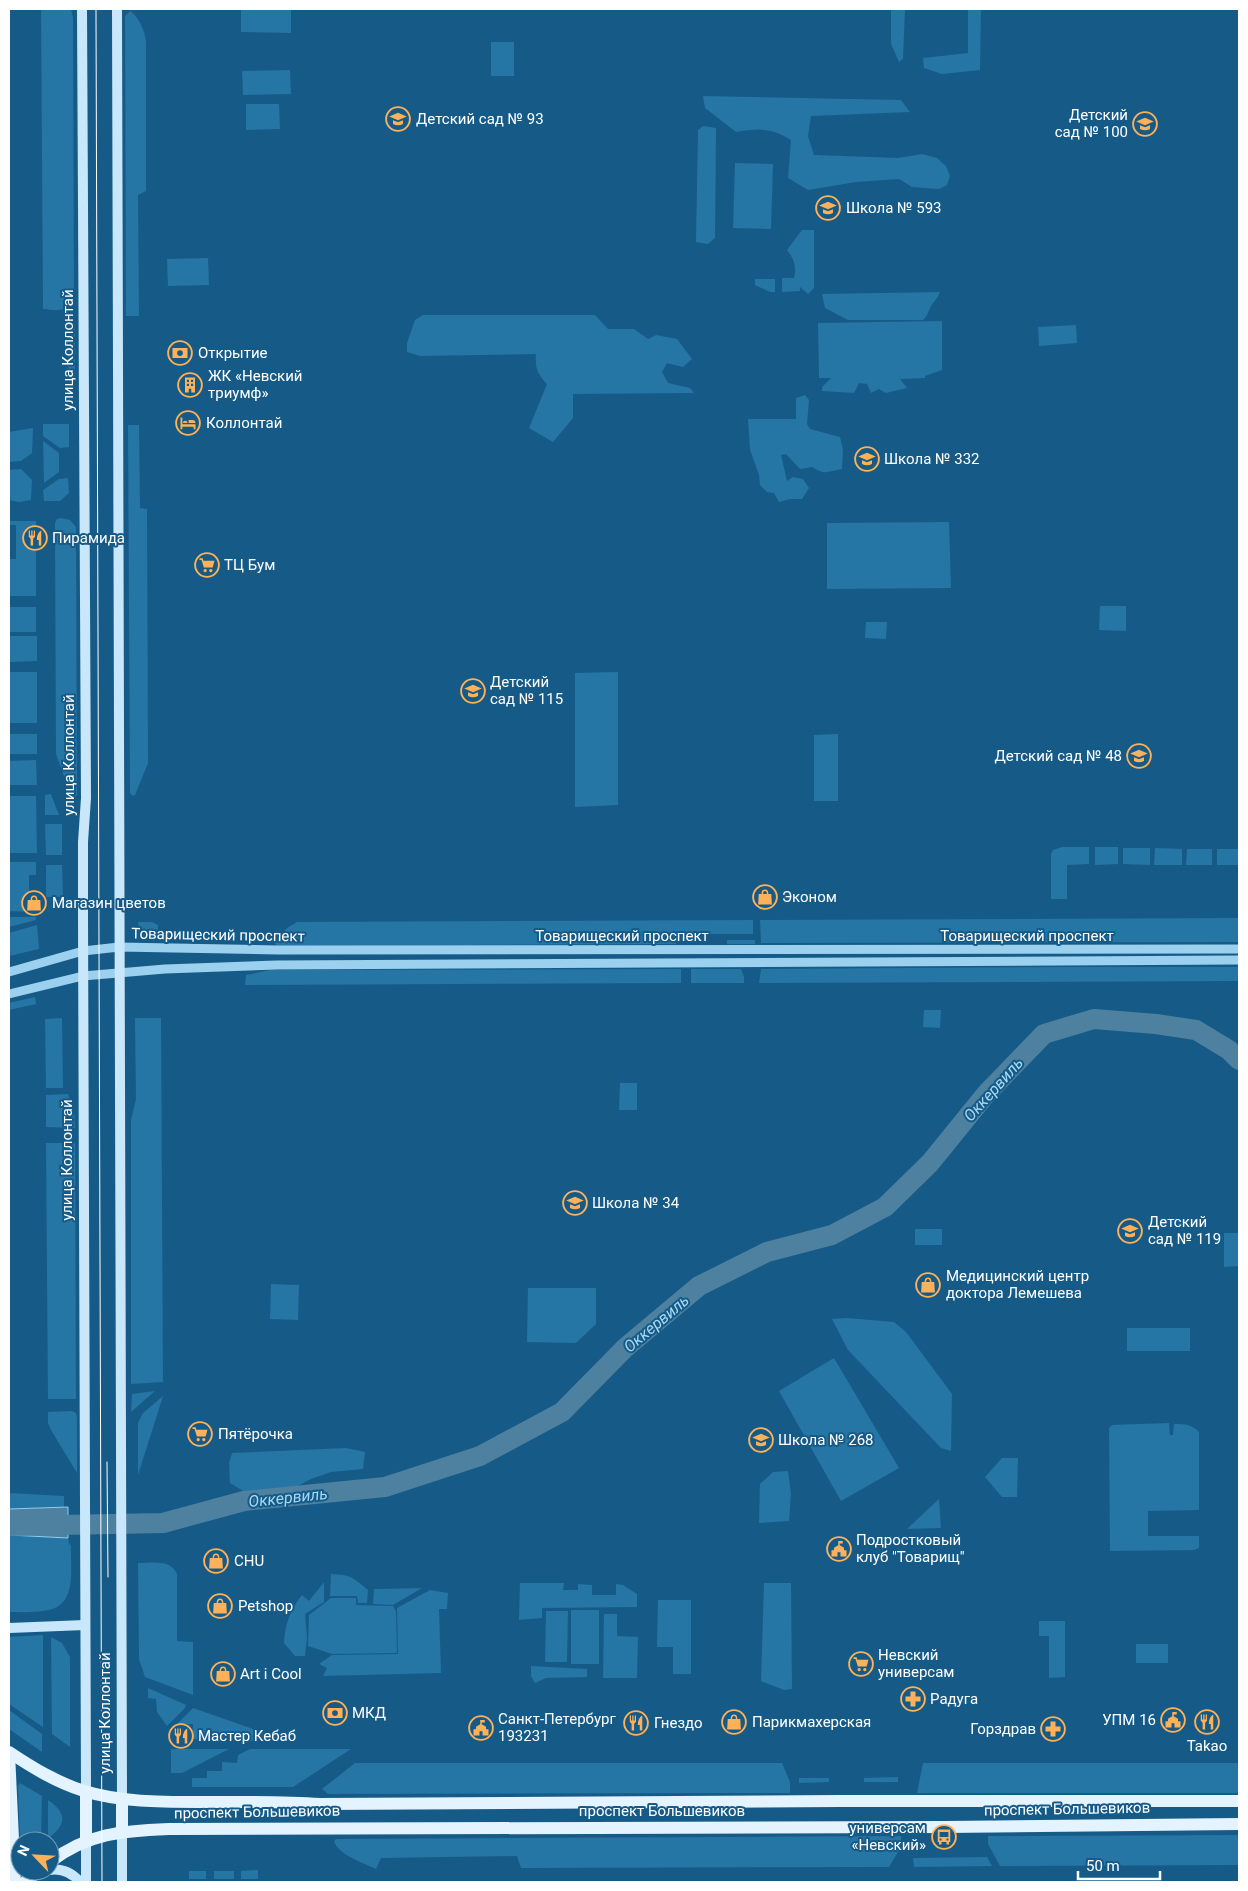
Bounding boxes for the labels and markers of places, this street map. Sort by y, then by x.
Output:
school or university icon: Детский сад № 93 [385,106,411,132]
place label: Детский сад № 100 [1055,106,1128,141]
place label: Детский сад № 93 [416,110,544,128]
school or university icon: Детский сад № 100 [1132,111,1158,137]
school or university icon: Школа № 593 [815,195,841,221]
place label: Школа № 593 [846,199,942,217]
bank icon: Открытие [167,340,193,366]
place label: Открытие [198,344,268,362]
place label: ЖК «Невский триумф» [208,367,303,402]
building icon: ЖК «Невский триумф» [177,372,203,398]
hotel icon: Коллонтай [175,410,201,436]
place label: Коллонтай [206,414,282,432]
school or university icon: Школа № 332 [854,446,880,472]
place label: Школа № 332 [884,450,980,468]
restaurant icon: Пирамида [22,525,48,551]
place label: Пирамида [52,529,125,547]
supermarket icon: ТЦ Бум [194,552,220,578]
place label: ТЦ Бум [224,556,275,574]
place label: Детский сад № 115 [490,673,563,708]
school or university icon: Детский сад № 115 [460,678,486,704]
school or university icon: Детский сад № 48 [1126,743,1152,769]
place label: Детский сад № 48 [994,747,1122,765]
shop icon: Эконом [752,884,778,910]
place label: Эконом [782,888,837,906]
shop icon: Магазин цветов [21,890,47,916]
place label: Магазин цветов [52,894,166,912]
school or university icon: Школа № 34 [562,1190,588,1216]
place label: Школа № 34 [592,1194,680,1212]
place label: Детский сад № 119 [1148,1213,1221,1248]
school or university icon: Детский сад № 119 [1117,1218,1143,1244]
place label: Медицинский центр доктора Лемешева [946,1267,1089,1302]
shop icon: Медицинский центр доктора Лемешева [915,1272,941,1298]
supermarket icon: Пятёрочка [187,1421,213,1447]
place label: Пятёрочка [218,1425,293,1443]
school or university icon: Школа № 268 [748,1427,774,1453]
place label: Школа № 268 [778,1431,874,1449]
place label: Подростковый клуб "Товарищ" [856,1531,965,1566]
public building icon: Подростковый клуб "Товарищ" [826,1536,852,1562]
shop icon: CHU [203,1548,229,1574]
place label: CHU [234,1552,264,1570]
shop icon: Petshop [207,1593,233,1619]
place label: Petshop [238,1597,293,1615]
place label: Невский универсам [878,1646,955,1681]
supermarket icon: Невский универсам [848,1651,874,1677]
shop icon: Art i Cool [210,1661,236,1687]
place label: Art i Cool [240,1665,302,1683]
pharmacy icon: Радуга [900,1686,926,1712]
place label: Радуга [930,1690,978,1708]
bank icon: МКД [322,1700,348,1726]
place label: МКД [352,1704,386,1722]
public building icon: УПМ 16 [1160,1707,1186,1733]
shop icon: Парикмахерская [721,1709,747,1735]
restaurant icon: Takao [1194,1709,1220,1735]
place label: Санкт-Петербург 193231 [498,1710,616,1745]
restaurant icon: Гнездо [623,1710,649,1736]
place label: УПМ 16 [1102,1711,1156,1729]
place label: Парикмахерская [752,1713,871,1731]
place label: Гнездо [654,1714,703,1732]
public building icon: Санкт-Петербург 193231 [468,1715,494,1741]
pharmacy icon: Горздрав [1040,1716,1066,1742]
place label: Горздрав [970,1720,1036,1738]
restaurant icon: Мастер Кебаб [168,1723,194,1749]
place label: Мастер Кебаб [198,1727,296,1745]
place label: Takao [1187,1737,1227,1755]
place label: универсам «Невский» [850,1819,926,1854]
bus stop icon: универсам «Невский» [931,1824,957,1850]

